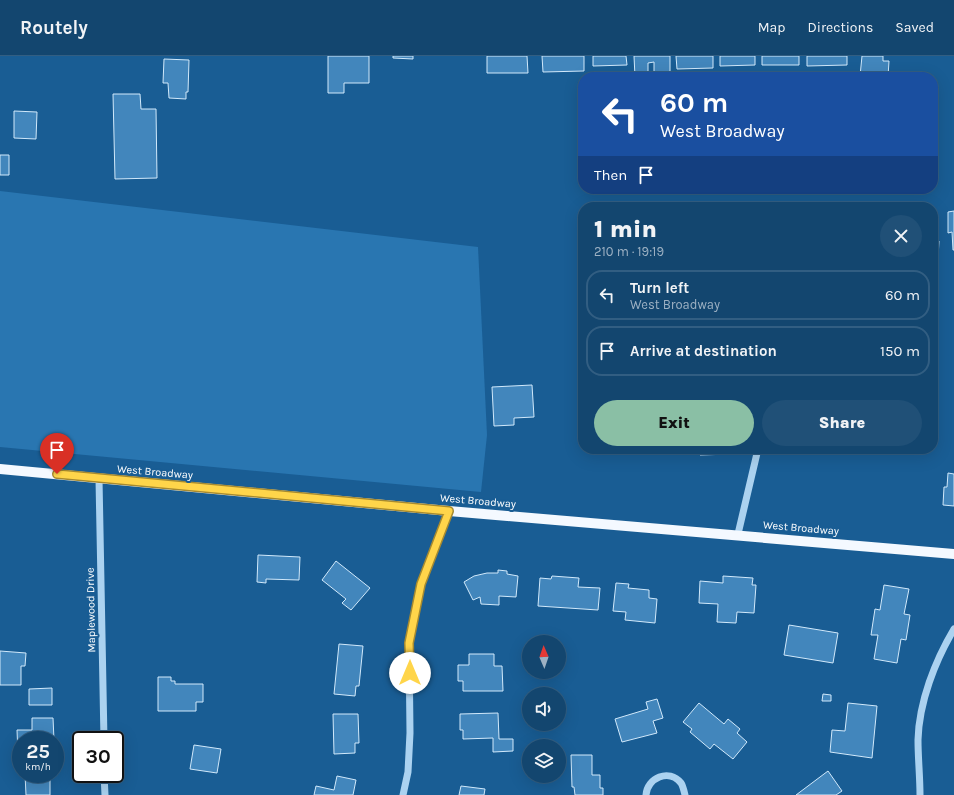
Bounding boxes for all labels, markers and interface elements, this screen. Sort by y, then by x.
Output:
text: Routely [20,17,88,39]
text: Map [758,19,786,36]
text: Directions [808,19,873,36]
text: Saved [895,19,934,36]
text: 60 m [660,86,728,119]
icon: left [594,88,646,140]
text: West Broadway [660,120,785,142]
icon: arrive [635,164,657,186]
text: Then [594,166,627,184]
text: 1 min [594,215,657,243]
button: close [880,215,922,257]
text: 210 m · 19:19 [594,244,664,259]
text: Turn left [630,279,689,297]
icon: left [596,284,618,306]
text: 60 m [885,286,920,304]
text: West Broadway [630,297,720,312]
icon: arrive [596,340,618,362]
text: Arrive at destination [630,342,777,360]
text: 150 m [880,342,920,360]
button: Exit [594,400,754,446]
button: Share [762,400,922,446]
pin [40,433,74,474]
icon: arrive [46,439,68,461]
street label: West Broadway [116,462,194,482]
street label: West Broadway [439,491,517,511]
street label: West Broadway [762,518,840,538]
street label: Maplewood Drive [84,567,98,653]
north arrow [522,635,566,679]
map controls [522,635,566,783]
position arrow [389,652,431,694]
button: sound [522,687,566,731]
speed limit sign: 30 [72,731,124,783]
button: layers [522,739,566,783]
text: 25 [26,740,50,763]
text: km/h [25,761,51,773]

